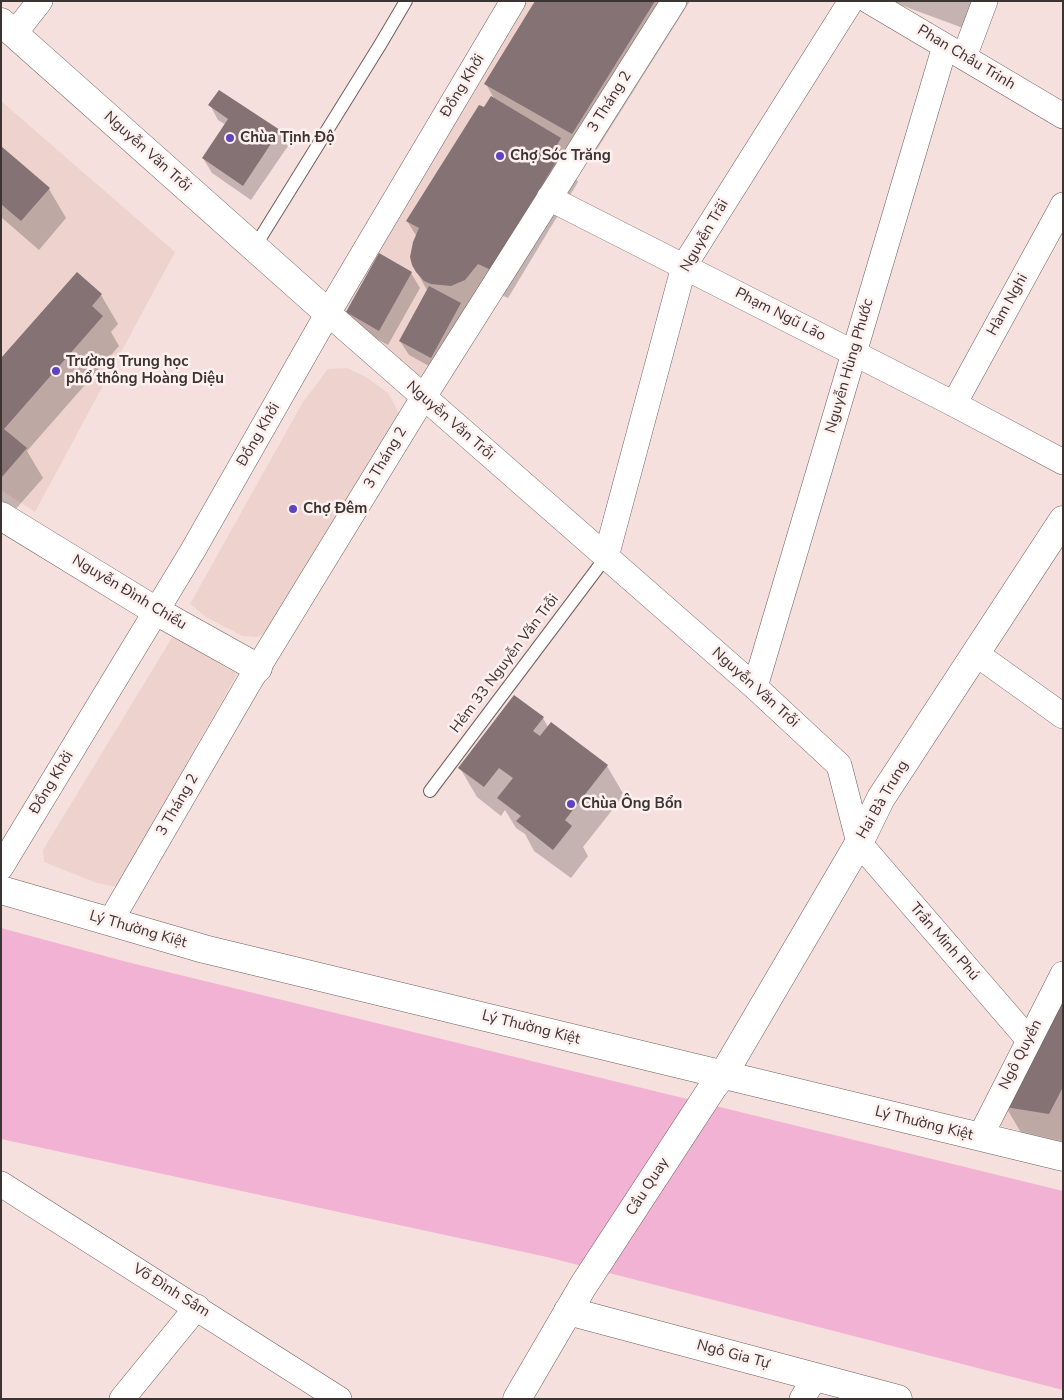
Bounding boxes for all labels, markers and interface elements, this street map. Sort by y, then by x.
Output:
street label: Phan Châu Trinh [914,22,1018,94]
street label: Đồng Khởi [437,51,489,121]
street label: 3 Tháng 2 [584,68,636,136]
street label: Nguyễn Văn Trỗi [100,108,194,196]
place label: Chùa Tịnh Độ [240,129,335,147]
marker: Chùa Tịnh Độ [224,132,236,144]
place label: Chợ Sóc Trăng [510,147,611,165]
marker: Chợ Sóc Trăng [494,150,506,162]
street label: Nguyễn Trãi [677,196,733,276]
street label: Hàm Nghi [984,271,1032,339]
street label: Phạm Ngũ Lão [732,284,828,346]
street label: Nguyễn Hùng Phước [822,297,878,435]
place label: Trường Trung học phổ thông Hoàng Diệu [66,353,224,388]
marker: Trường Trung học phổ thông Hoàng Diệu [50,365,62,377]
street label: Nguyễn Văn Trỗi [402,378,498,464]
street label: Đồng Khởi [234,400,284,470]
street label: 3 Tháng 2 [361,424,411,492]
place label: Chợ Đêm [303,500,367,518]
marker: Chợ Đêm [287,503,299,515]
street label: Nguyễn Đình Chiểu [69,552,189,634]
street label: Hẻm 33 Nguyễn Văn Trỗi [447,591,563,737]
street label: Nguyễn Văn Trỗi [708,644,802,732]
street label: Đồng Khởi [26,748,78,818]
street label: Hai Bà Trưng [853,758,913,842]
street label: 3 Tháng 2 [153,771,203,839]
place label: Chùa Ông Bổn [581,795,682,813]
marker: Chùa Ông Bổn [565,798,577,810]
street label: Trần Minh Phú [905,899,983,985]
street label: Lý Thường Kiệt [87,907,189,953]
street label: Lý Thường Kiệt [480,1007,582,1049]
street label: Ngô Quyền [996,1017,1046,1093]
street label: Lý Thường Kiệt [873,1103,975,1145]
street label: Cầu Quay [623,1155,673,1219]
street label: Võ Đình Sâm [129,1260,213,1322]
street label: Ngô Gia Tự [695,1337,771,1373]

